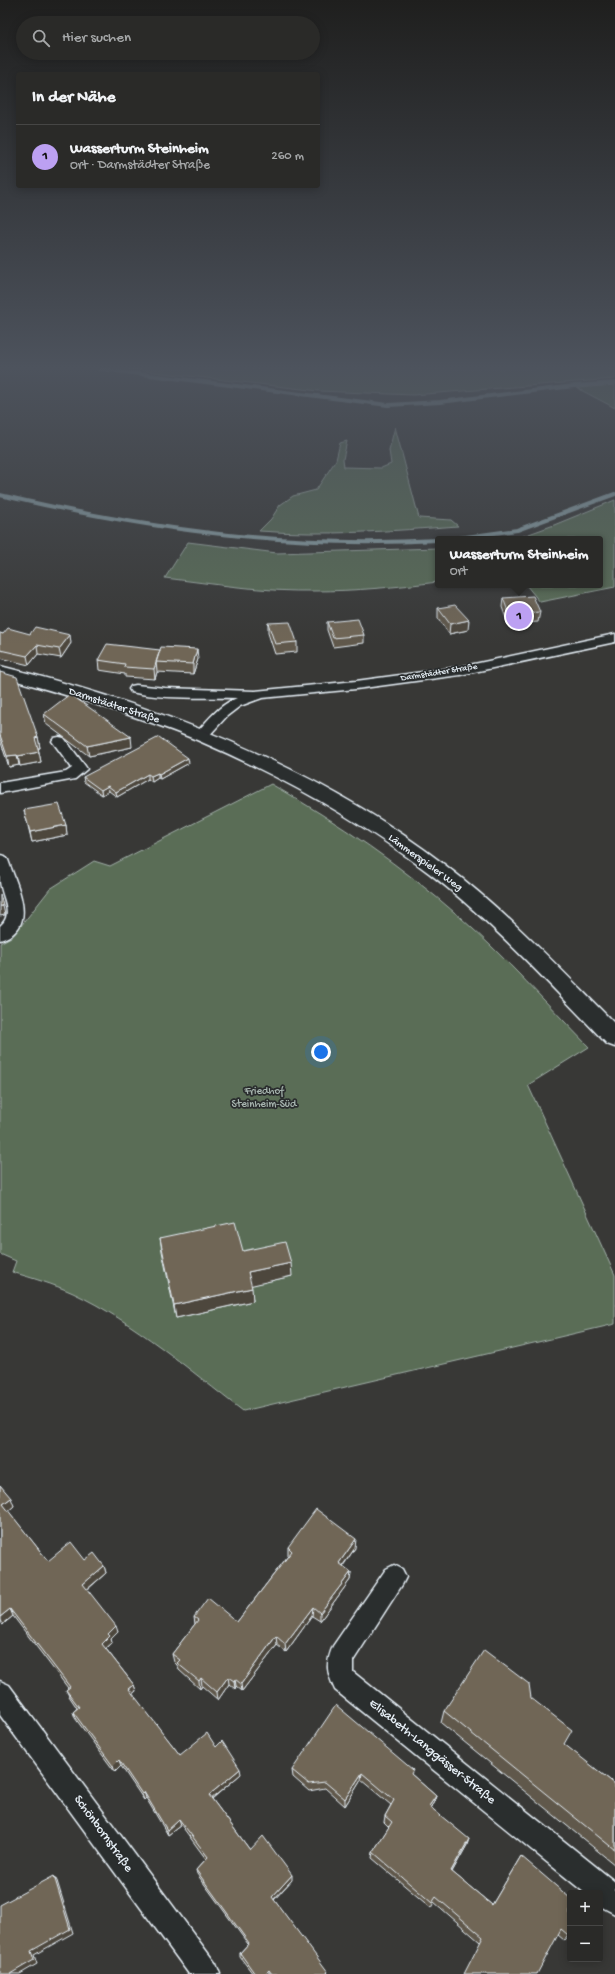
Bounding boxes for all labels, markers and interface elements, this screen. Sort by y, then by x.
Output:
search box [16,16,320,60]
icon: search [30,27,52,49]
text: Hier suchen [62,29,131,47]
text: In der Nähe [32,88,115,108]
text: Wasserturm Steinheim [70,140,209,158]
text: 1 [42,149,48,164]
text: 260 m [271,149,304,164]
text: Ort · Darmstädter Straße [70,158,210,173]
popup [435,536,603,588]
text: Wasserturm Steinheim [450,546,588,564]
text: Ort [450,564,467,579]
pin: 1 [506,601,532,631]
street label: Darmstädter Straße [399,661,478,685]
street label: Darmstädter Straße [66,685,161,726]
street label: Lämmerspieler Weg [386,832,464,894]
your location [311,1042,331,1062]
park label: Friedhof Steinheim-Süd [232,1085,298,1111]
street label: Elisabeth-Langgässer-Straße [366,1696,499,1808]
street label: Schönbornstraße [70,1793,136,1876]
map controls [567,1890,603,1962]
button: + [567,1890,603,1926]
button: − [567,1926,603,1962]

